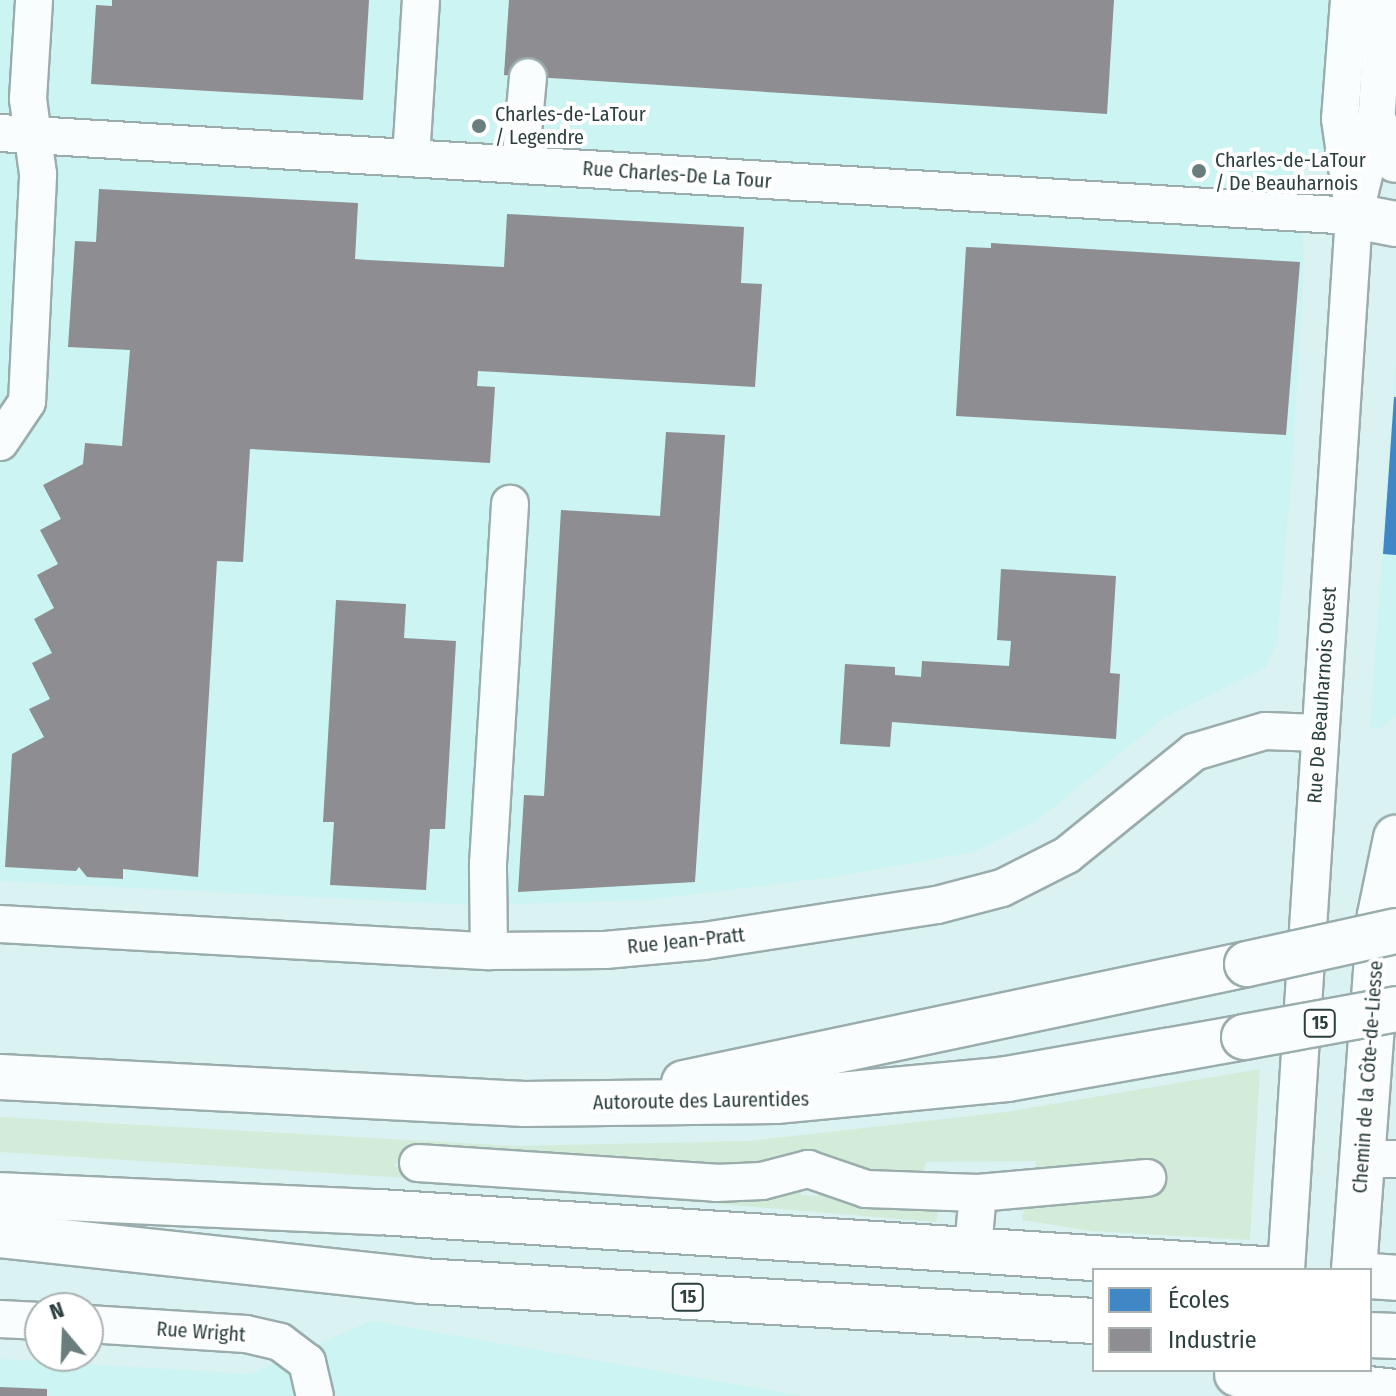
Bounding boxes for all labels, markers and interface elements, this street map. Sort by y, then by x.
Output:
place label: Charles-de-LaTour / Legendre [495,102,646,149]
marker: Charles-de-LaTour / Legendre [470,117,488,135]
place label: Charles-de-LaTour / De Beauharnois [1215,148,1366,195]
street label: Rue Charles-De La Tour [582,156,772,194]
marker: Charles-de-LaTour / De Beauharnois [1190,162,1208,180]
street label: Rue De Beauharnois Ouest [1302,586,1342,804]
street label: Rue Jean-Pratt [626,923,746,959]
street label: Chemin de la Côte-de-Liesse [1348,960,1388,1194]
road number: 15 [1302,1009,1338,1037]
street label: Autoroute des Laurentides [593,1087,809,1115]
legend [1092,1268,1372,1372]
road number: 15 [670,1283,706,1311]
text: Écoles [1168,1286,1230,1314]
north arrow [24,1292,104,1372]
text: N [46,1296,67,1326]
street label: Rue Wright [156,1317,246,1347]
text: Industrie [1168,1326,1257,1354]

